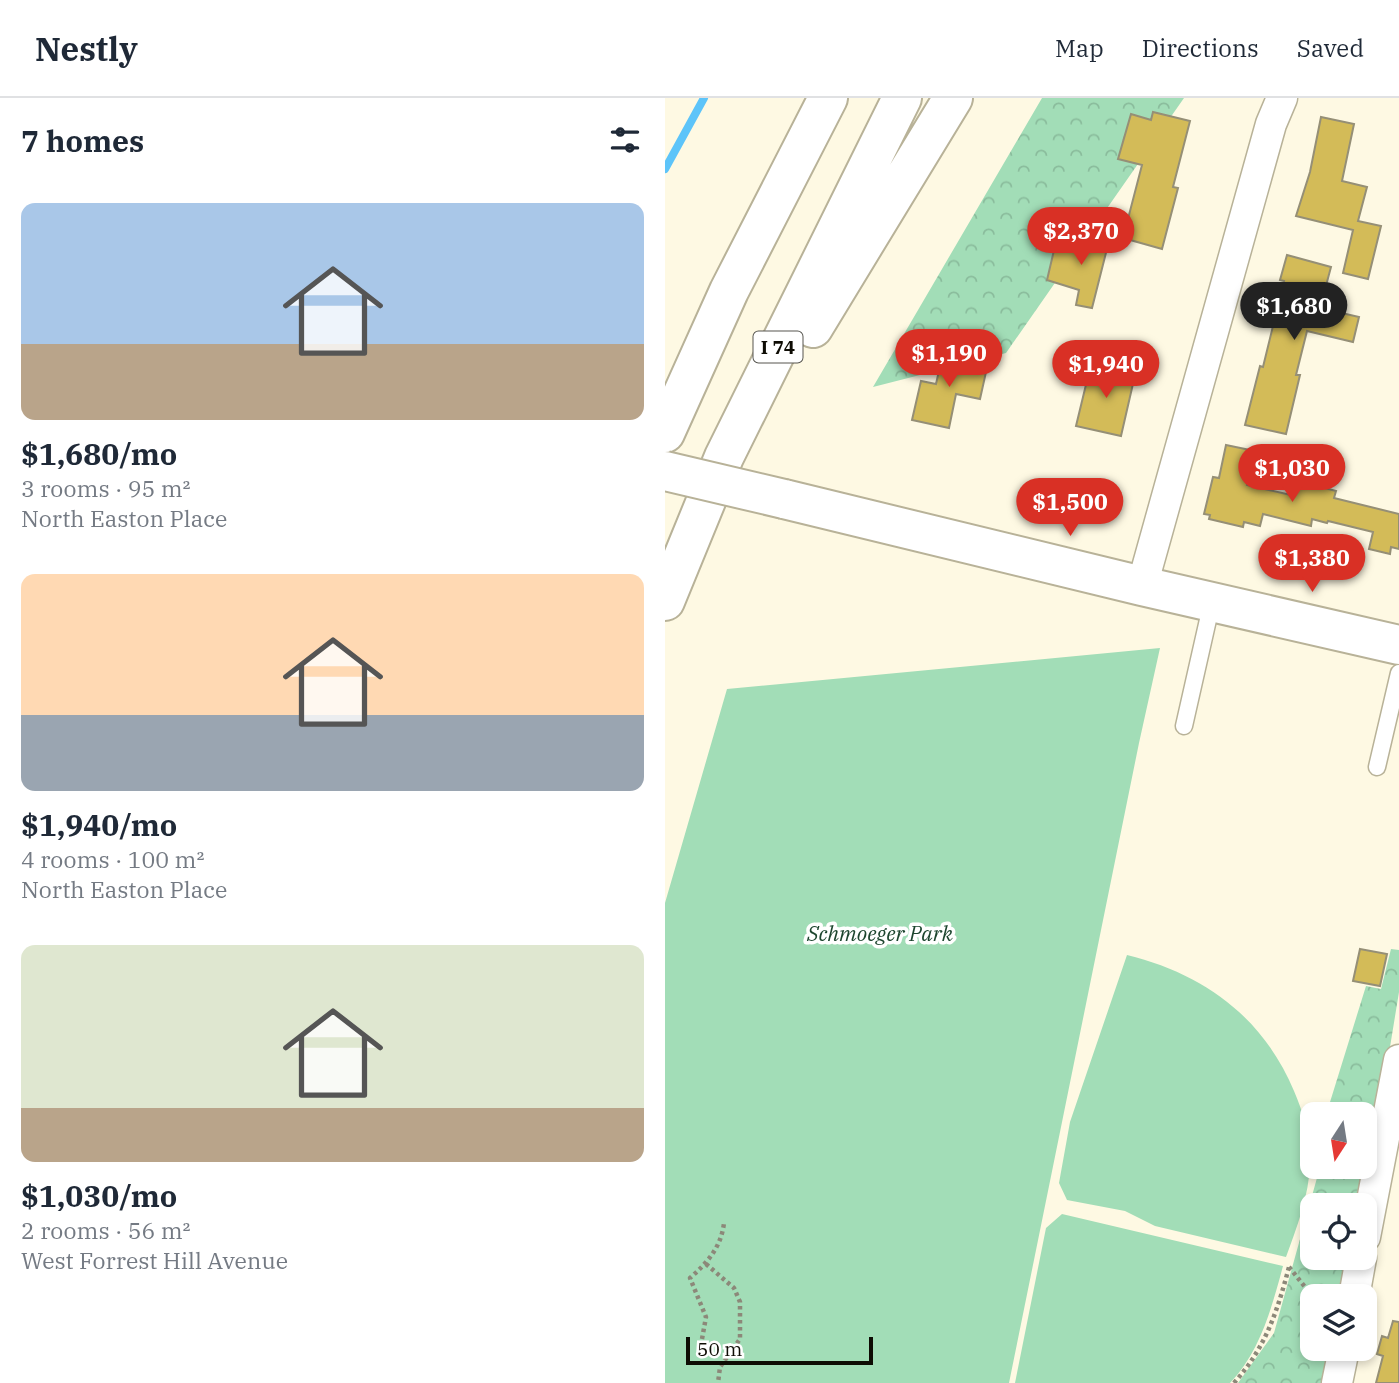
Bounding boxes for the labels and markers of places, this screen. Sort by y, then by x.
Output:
pin: $2,370 [1024,208,1138,267]
pin: $1,680 [1237,282,1351,342]
pin: $1,190 [892,330,1006,389]
pin: $1,940 [1049,341,1163,400]
pin: $1,030 [1235,444,1349,504]
pin: $1,500 [1013,478,1127,538]
pin: $1,380 [1255,534,1369,594]

